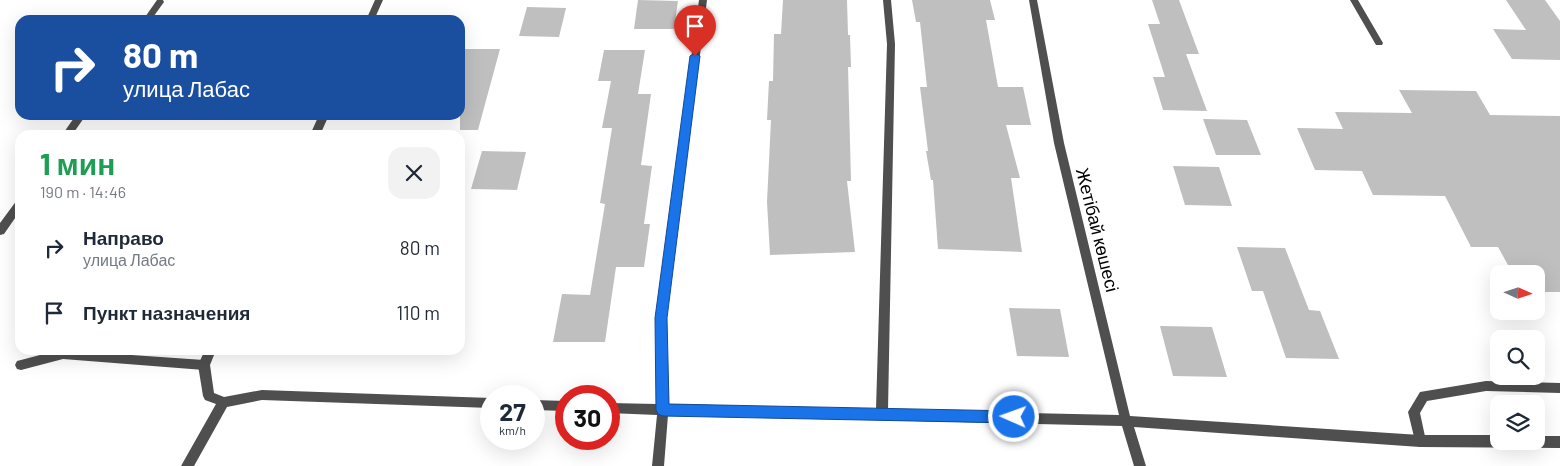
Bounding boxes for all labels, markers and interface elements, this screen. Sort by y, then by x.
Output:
pin [674,5,716,56]
icon: arrive [681,12,709,40]
text: 80 m [123,33,198,75]
icon: right [40,35,105,100]
text: улица Лабас [123,75,250,101]
text: 1 мин [40,145,115,181]
button: close [388,147,440,199]
street label: Жетібай көшесі [1072,165,1124,294]
text: 190 m · 14:46 [40,182,126,201]
text: Направо [83,226,164,249]
icon: right [40,234,68,262]
text: 80 m [400,236,440,259]
text: улица Лабас [83,250,175,269]
north arrow [1490,265,1545,320]
map controls [1490,265,1545,450]
icon: arrive [40,299,68,327]
text: Пункт назначения [83,301,250,324]
text: 110 m [396,301,440,324]
button: search [1490,330,1545,385]
speed limit sign: 30 [555,385,620,450]
position arrow [987,390,1039,442]
button: layers [1490,395,1545,450]
text: 27 [499,396,526,426]
text: km/h [499,423,526,437]

